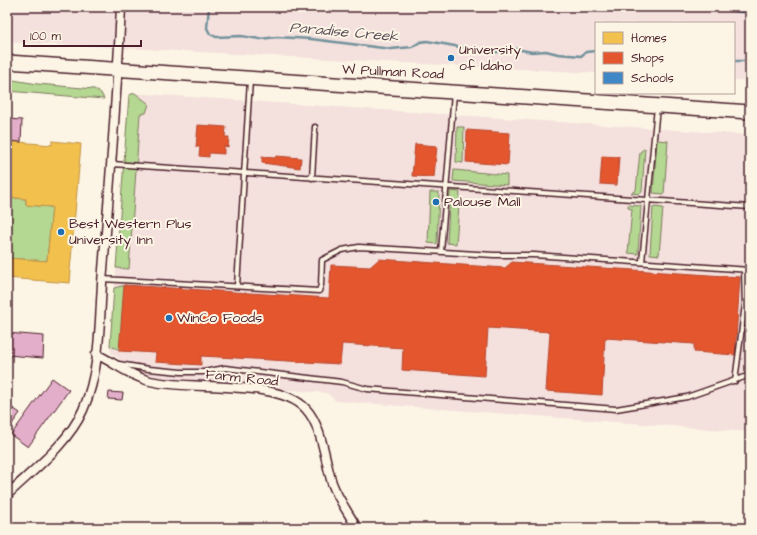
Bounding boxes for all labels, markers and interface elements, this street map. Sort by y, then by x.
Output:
water label: Paradise Creek [289,17,400,47]
scale bar [24,22,141,48]
legend [595,22,735,94]
text: 100 m [30,28,61,45]
text: Homes [631,30,667,47]
place label: University of Idaho [459,40,521,76]
text: Shops [631,50,664,67]
marker: University of Idaho [446,53,456,63]
street label: W Pullman Road [342,59,444,85]
text: Schools [631,70,674,87]
place label: Palouse Mall [444,192,521,212]
marker: Palouse Mall [431,197,441,207]
place label: Best Western Plus University Inn [69,214,191,250]
marker: Best Western Plus University Inn [56,227,66,237]
place label: WinCo Foods [177,308,262,328]
marker: WinCo Foods [164,313,174,323]
street label: Farm Road [205,364,279,392]

